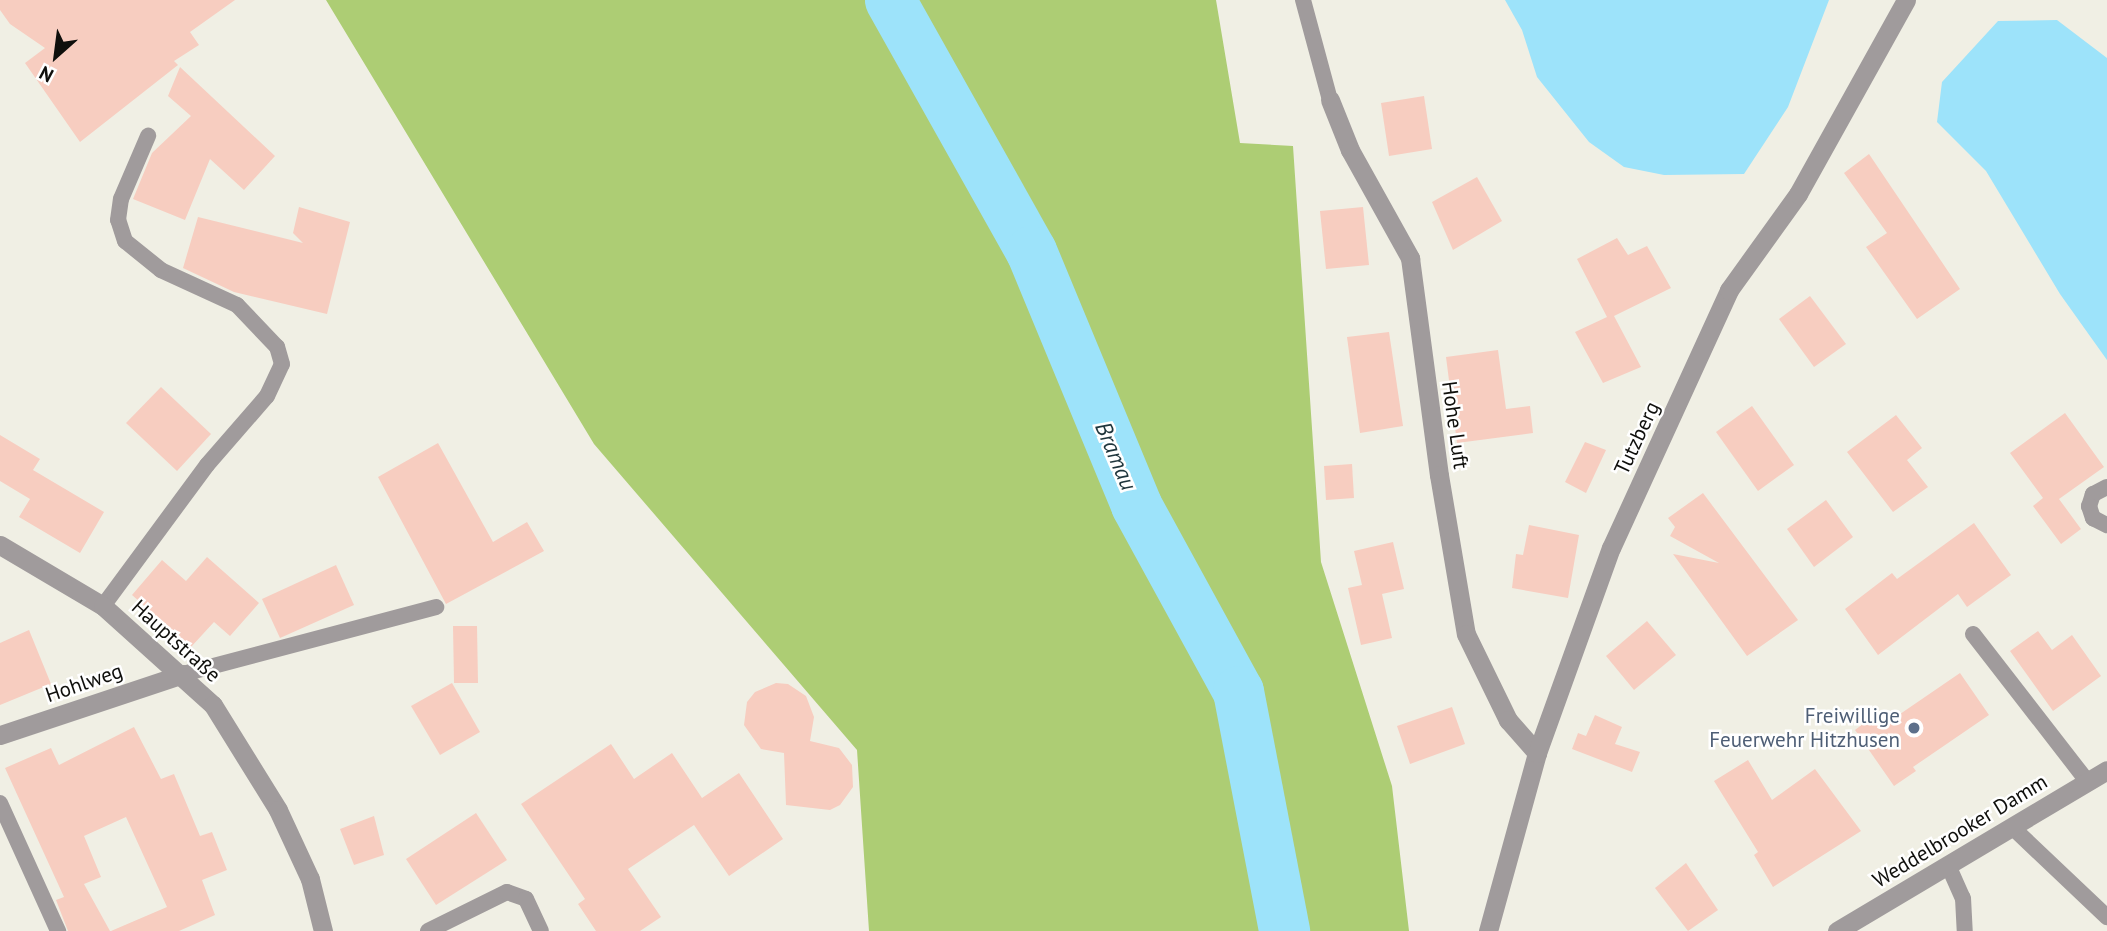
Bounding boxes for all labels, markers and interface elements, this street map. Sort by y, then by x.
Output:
north arrow [21,21,91,91]
text: N [35,61,57,88]
street label: Hohe Luft [1436,379,1474,471]
street label: Tutzberg [1609,397,1665,479]
water label: Bramau [1089,417,1143,495]
street label: Hauptstraße [126,595,226,687]
street label: Hohlweg [42,658,126,708]
place label: Freiwillige Feuerwehr Hitzhusen [1709,703,1900,753]
marker: Freiwillige Feuerwehr Hitzhusen [1906,720,1922,736]
street label: Weddelbrooker Damm [1868,769,2052,893]

